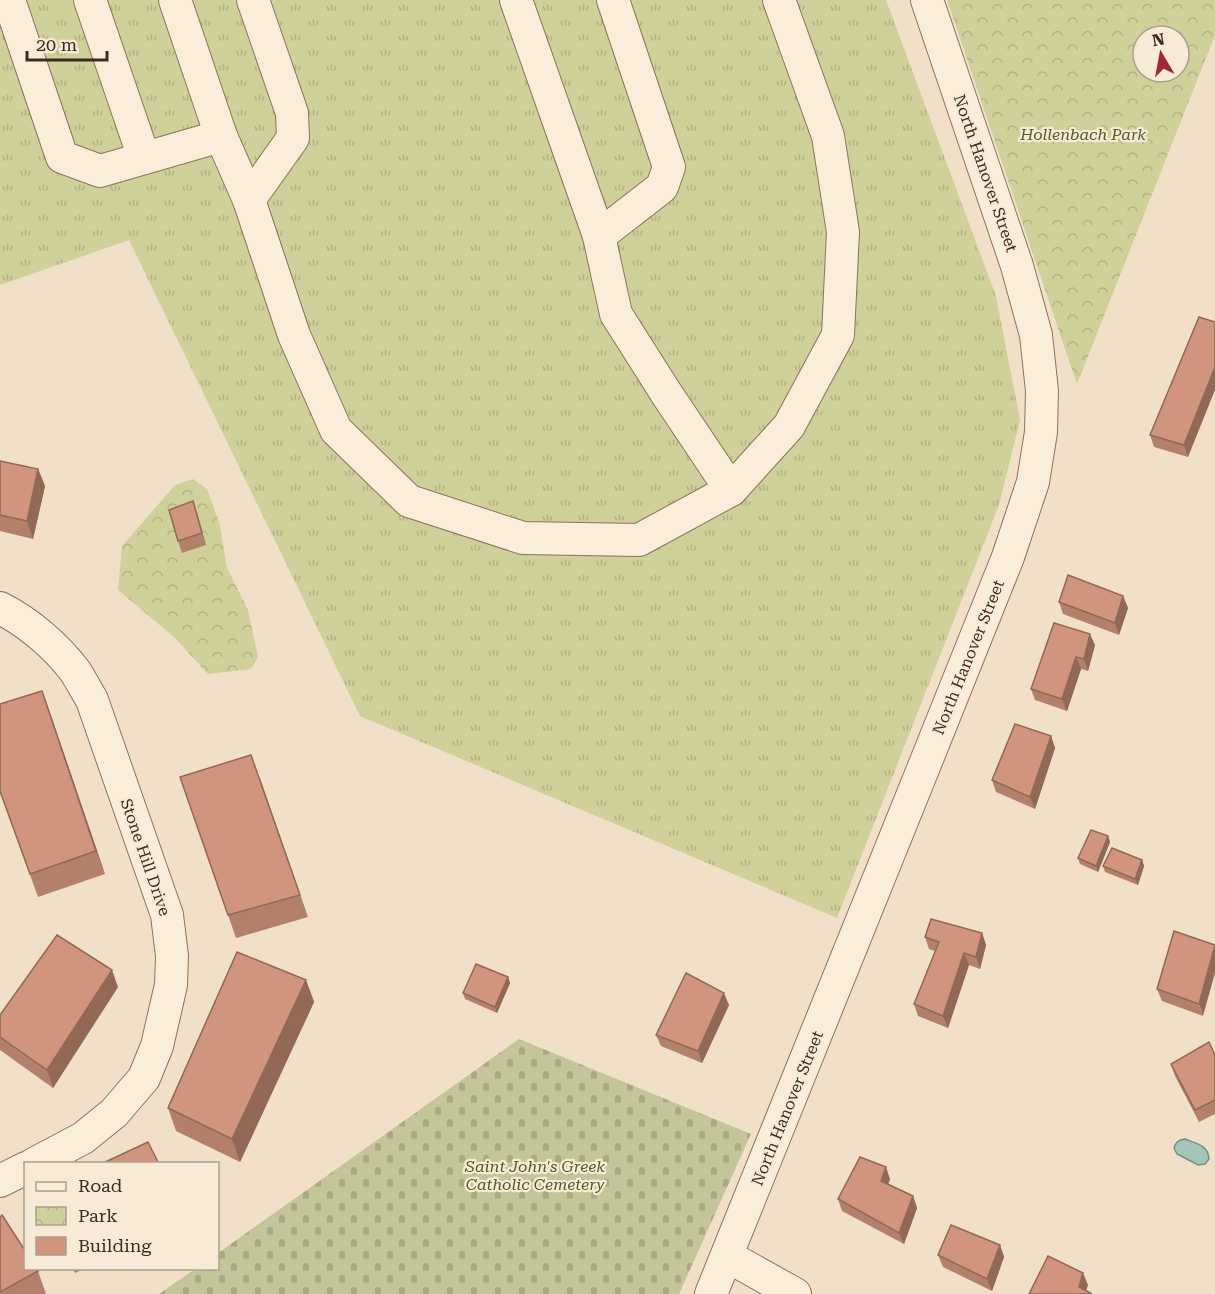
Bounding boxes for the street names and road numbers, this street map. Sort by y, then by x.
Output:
street label: North Hanover Street [950,92,1021,255]
street label: North Hanover Street [929,577,1008,737]
street label: Stone Hill Drive [117,796,175,919]
street label: North Hanover Street [748,1028,827,1188]

